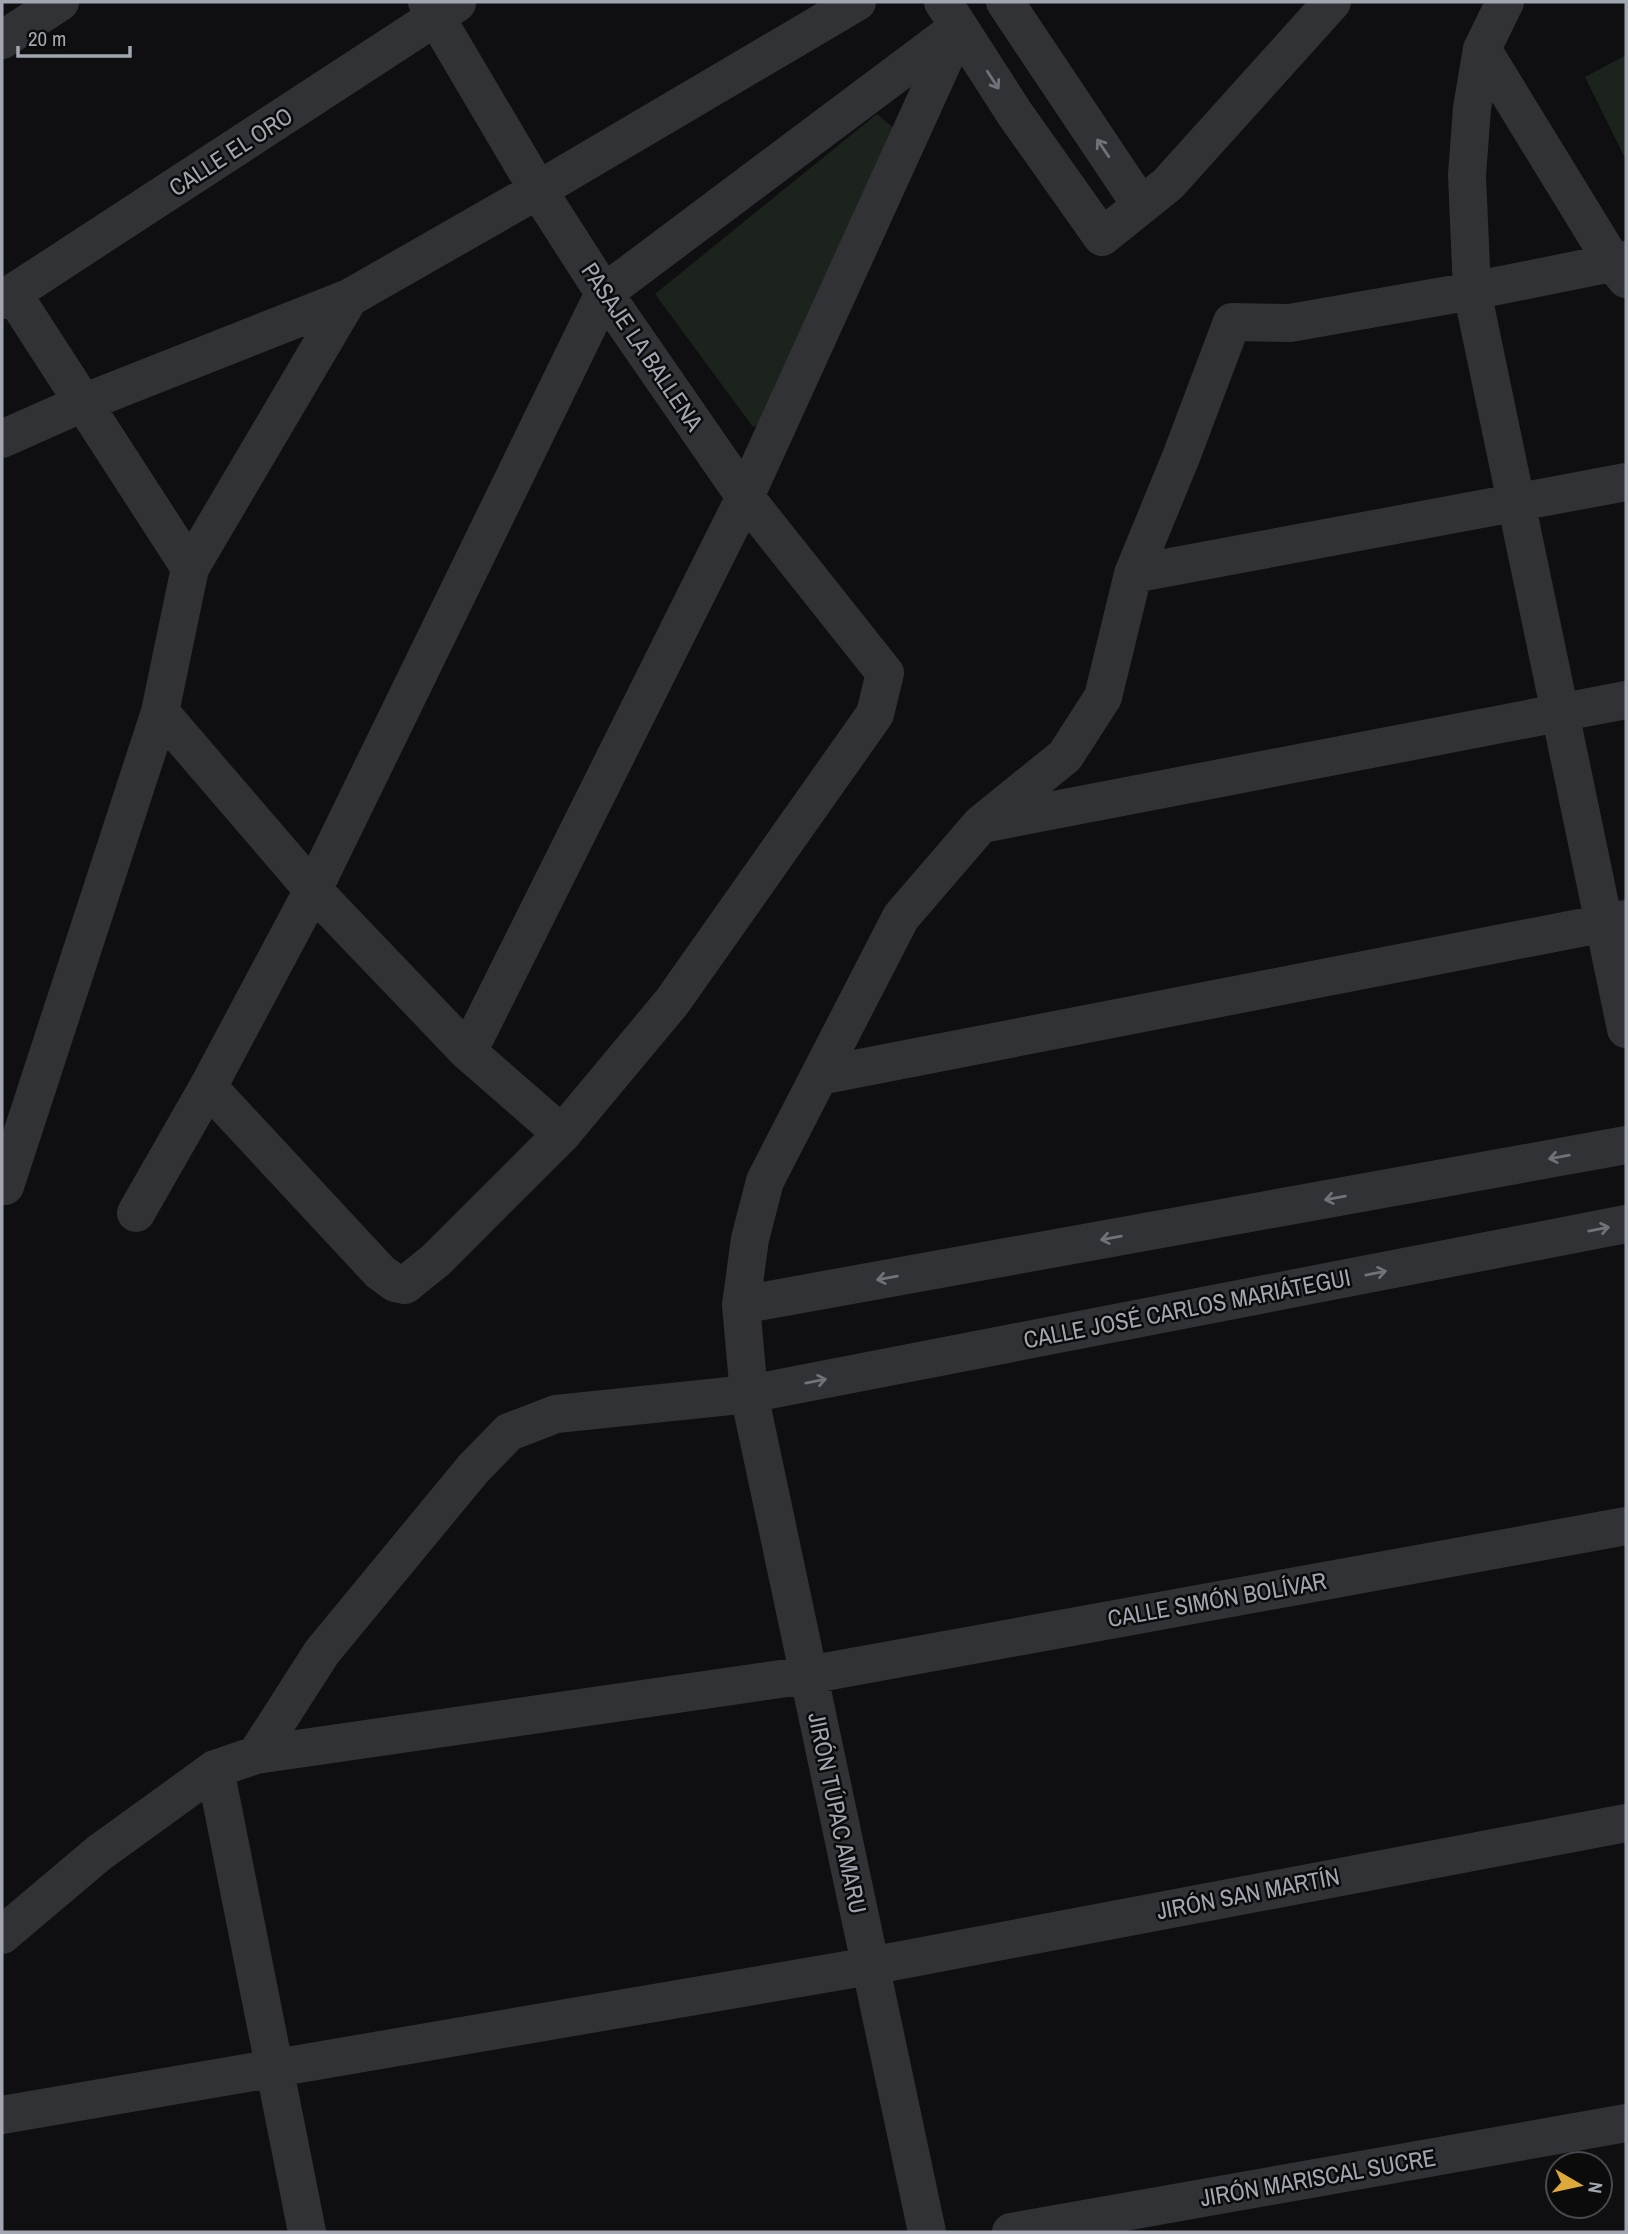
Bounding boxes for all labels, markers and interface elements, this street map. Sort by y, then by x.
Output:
scale bar [18,14,130,58]
text: 20 m [28,24,66,53]
one-way arrow [986,69,1000,89]
street label: CALLE EL ORO [162,99,298,203]
one-way arrow [1095,138,1109,158]
street label: PASAJE LA BALLENA [575,256,712,438]
one-way arrow [1548,1151,1571,1164]
one-way arrow [1324,1191,1347,1205]
one-way arrow [1587,1222,1610,1236]
one-way arrow [1100,1232,1123,1245]
street label: CALLE JOSÉ CARLOS MARIÁTEGUI [1021,1261,1353,1355]
one-way arrow [1364,1265,1387,1279]
one-way arrow [877,1272,899,1286]
one-way arrow [804,1374,827,1387]
street label: CALLE SIMÓN BOLÍVAR [1105,1564,1329,1634]
street label: JIRÓN TÚPAC AMARU [801,1709,875,1916]
street label: JIRÓN SAN MARTÍN [1154,1860,1342,1926]
street label: JIRÓN MARISCAL SUCRE [1197,2141,1438,2214]
north arrow [1544,2150,1614,2220]
text: N [1582,2180,1610,2195]

